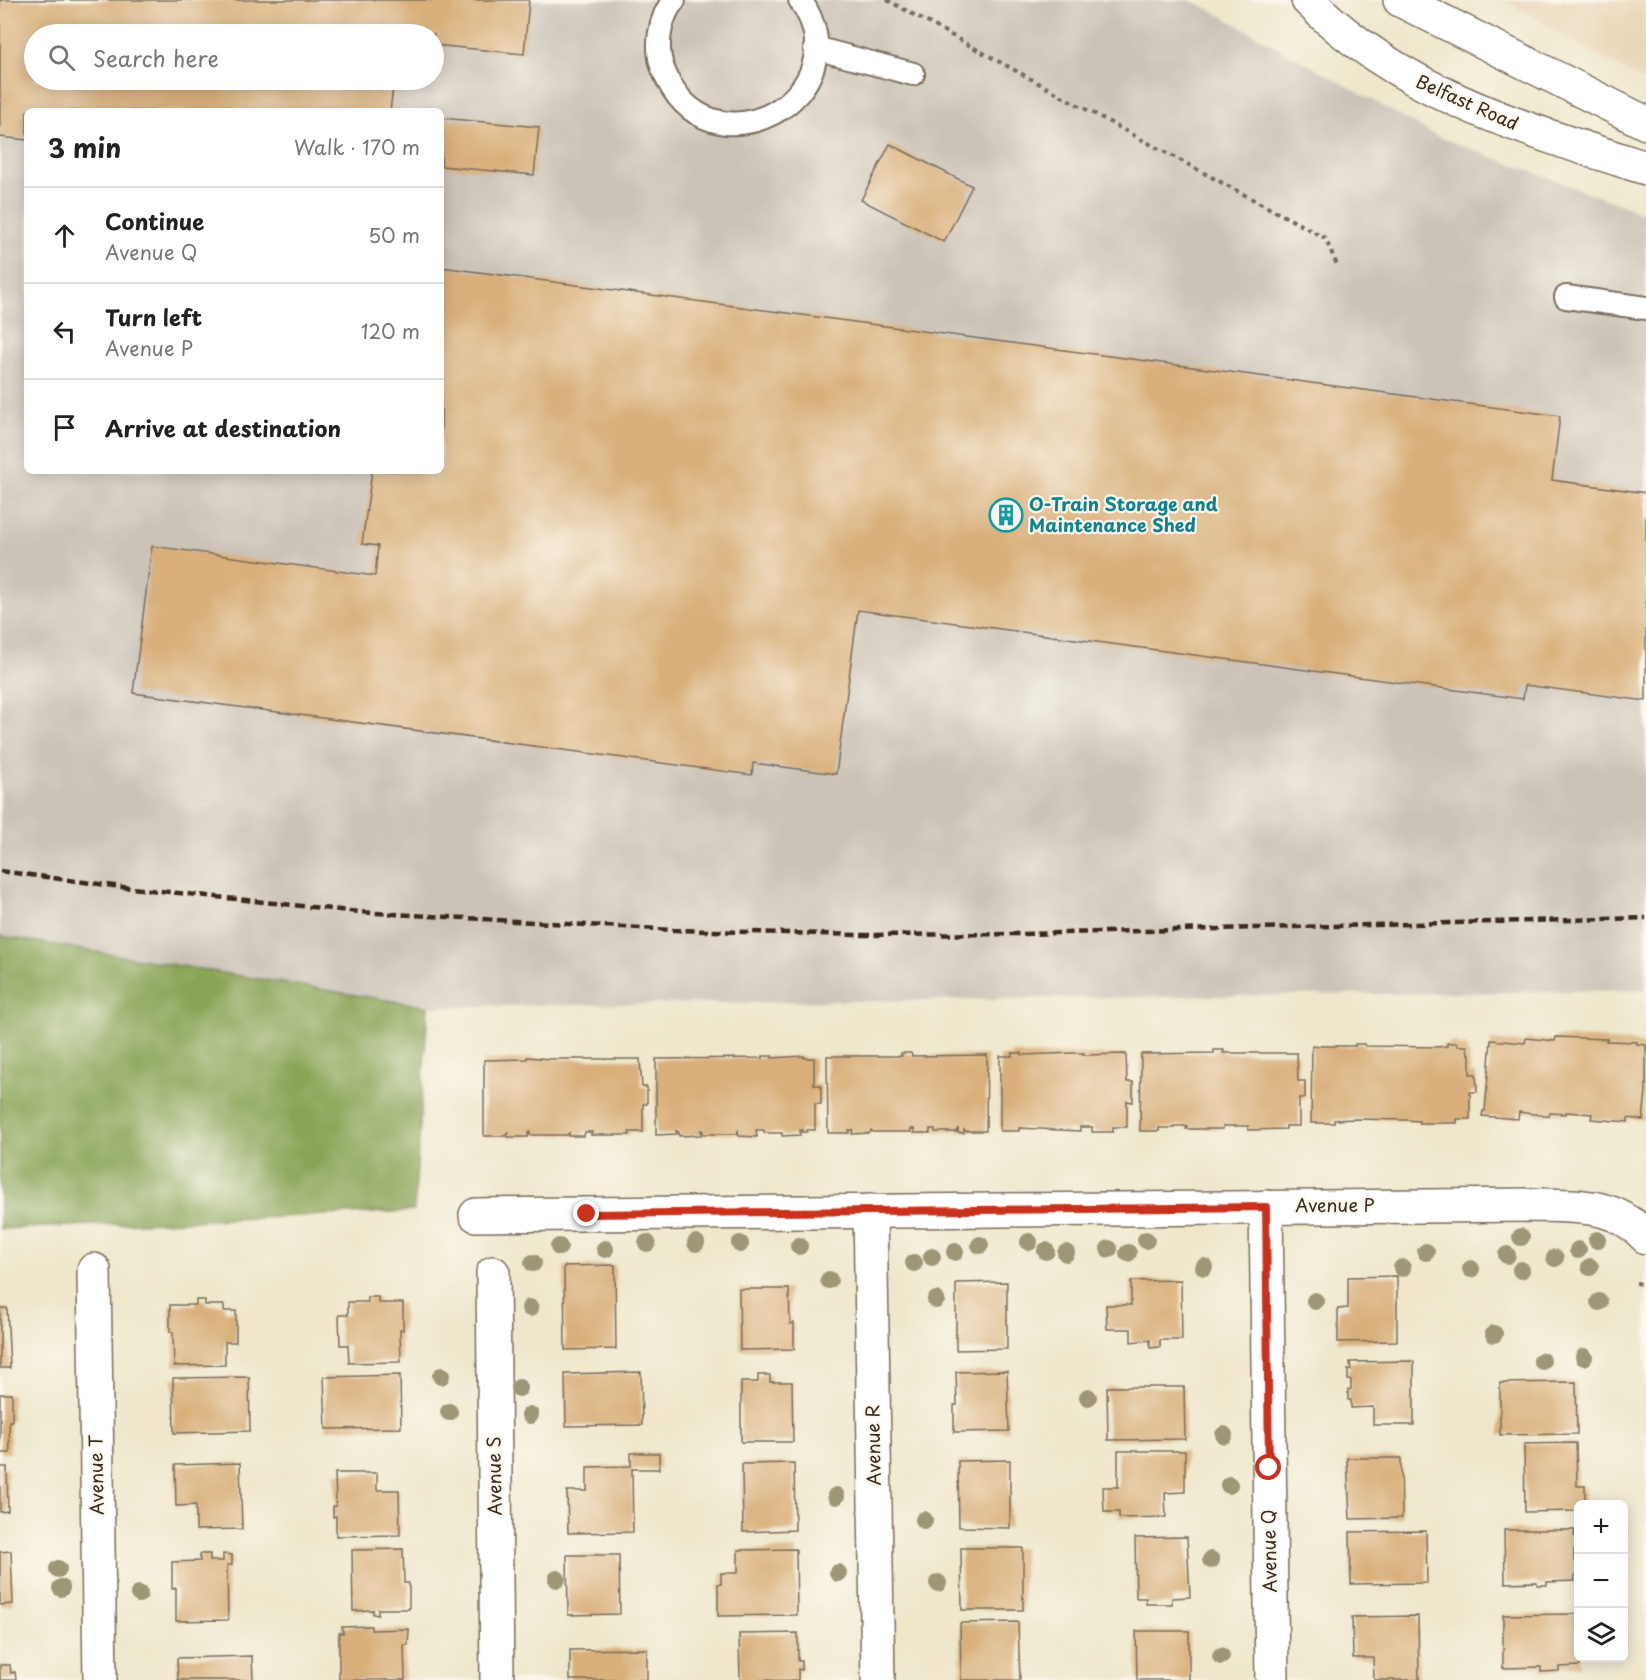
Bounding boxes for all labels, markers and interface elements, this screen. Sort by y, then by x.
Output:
search box [24,24,444,90]
icon: search [45,41,78,74]
text: Search here [93,41,219,74]
street label: Belfast Road [1412,67,1523,136]
text: 3 min [48,128,121,167]
text: Walk · 170 m [294,132,420,162]
text: Continue [105,204,204,237]
icon: ahead [48,219,81,252]
text: 50 m [368,220,420,250]
text: Avenue Q [105,237,197,267]
text: Turn left [105,300,202,333]
icon: left [48,315,81,348]
text: 120 m [361,316,420,346]
text: Avenue P [105,333,193,363]
icon: arrive [48,411,81,444]
text: Arrive at destination [105,411,341,444]
place label: O-Train Storage and Maintenance Shed [1029,490,1218,538]
building icon: O-Train Storage and Maintenance Shed [988,497,1024,533]
street label: Avenue P [1295,1191,1375,1218]
route end [573,1200,599,1226]
street label: Avenue R [858,1404,887,1486]
street label: Avenue T [81,1434,110,1515]
street label: Avenue S [479,1436,508,1516]
route start [1255,1454,1281,1480]
map controls [1574,1500,1628,1662]
button: + [1574,1500,1628,1554]
street label: Avenue Q [1254,1509,1283,1593]
button: − [1574,1554,1628,1608]
button: layers [1574,1608,1628,1662]

